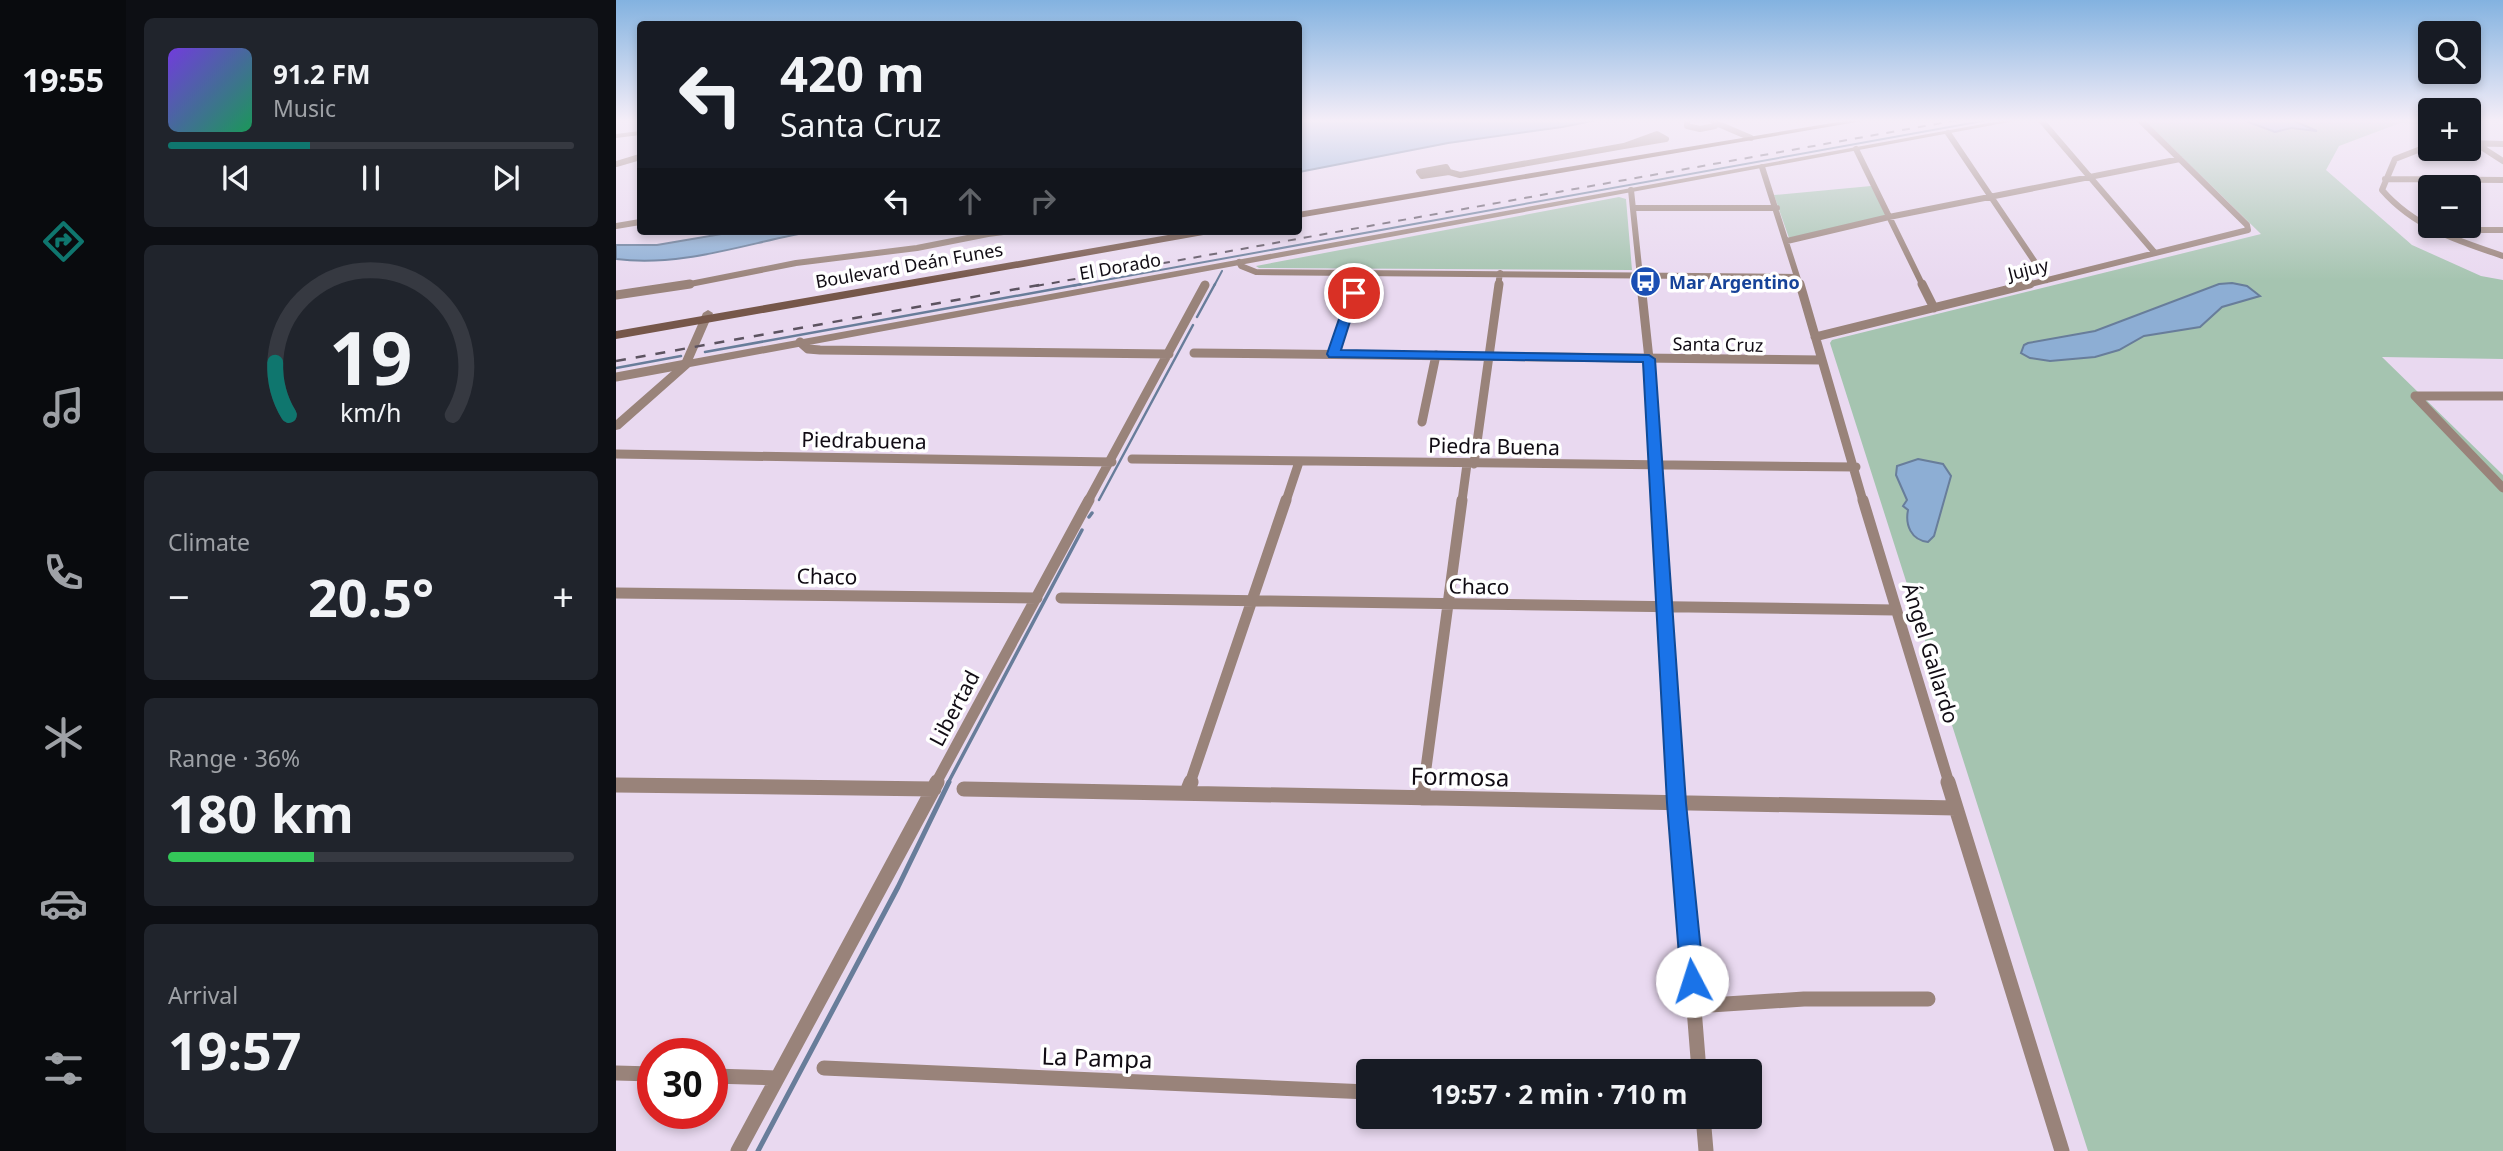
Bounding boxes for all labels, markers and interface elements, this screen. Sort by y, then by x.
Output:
map controls [2418,21,2481,238]
button: search [2418,21,2481,84]
text: 420 m [780,40,925,106]
icon: left [665,49,756,140]
text: 91.2 FM [273,56,370,92]
text: 19:55 [22,58,104,101]
text: Music [273,92,336,124]
button: + [2418,98,2481,161]
text: Santa Cruz [780,103,941,146]
icon: previous [217,159,255,197]
icon: pause [352,159,390,197]
icon: next [487,159,525,197]
button: − [2418,175,2481,238]
icon: left [878,182,916,220]
icon: ahead [951,182,989,220]
icon: right [1024,182,1062,220]
icon: directions [39,217,88,266]
street label: Boulevard Deán Funes [813,237,1005,293]
street label: El Dorado [1077,247,1163,285]
street label: Jujuy [2003,252,2052,286]
pin [1324,263,1384,323]
bus stop icon: Mar Argentino [1629,265,1663,299]
place label: Mar Argentino [1669,270,1800,294]
icon: arrive [1335,274,1373,312]
text: 19 [329,307,413,406]
street label: Santa Cruz [1672,331,1764,357]
icon: music [39,383,88,432]
text: km/h [340,395,402,429]
street label: Piedrabuena [801,425,927,455]
street label: Piedra Buena [1428,431,1560,461]
text: Climate [168,526,250,558]
icon: phone [39,548,88,597]
text: 20.5° [308,561,434,632]
street label: Chaco [796,561,858,591]
text: − [168,570,190,622]
text: + [552,570,574,622]
street label: Chaco [1448,571,1510,601]
street label: Ángel Gallardo [1896,579,1966,727]
street label: Libertad [922,665,986,751]
icon: climate [39,713,88,762]
text: Range · 36% [168,742,300,774]
street label: Formosa [1410,759,1510,793]
text: 180 km [168,777,354,848]
icon: car [39,879,88,928]
position arrow [1655,944,1729,1018]
text: Arrival [168,979,238,1011]
text: 19:57 [168,1014,302,1085]
speed limit sign: 30 [637,1038,728,1129]
street label: La Pampa [1041,1039,1153,1075]
icon: filters [39,1044,88,1093]
text: 19:57 · 2 min · 710 m [1431,1076,1687,1112]

